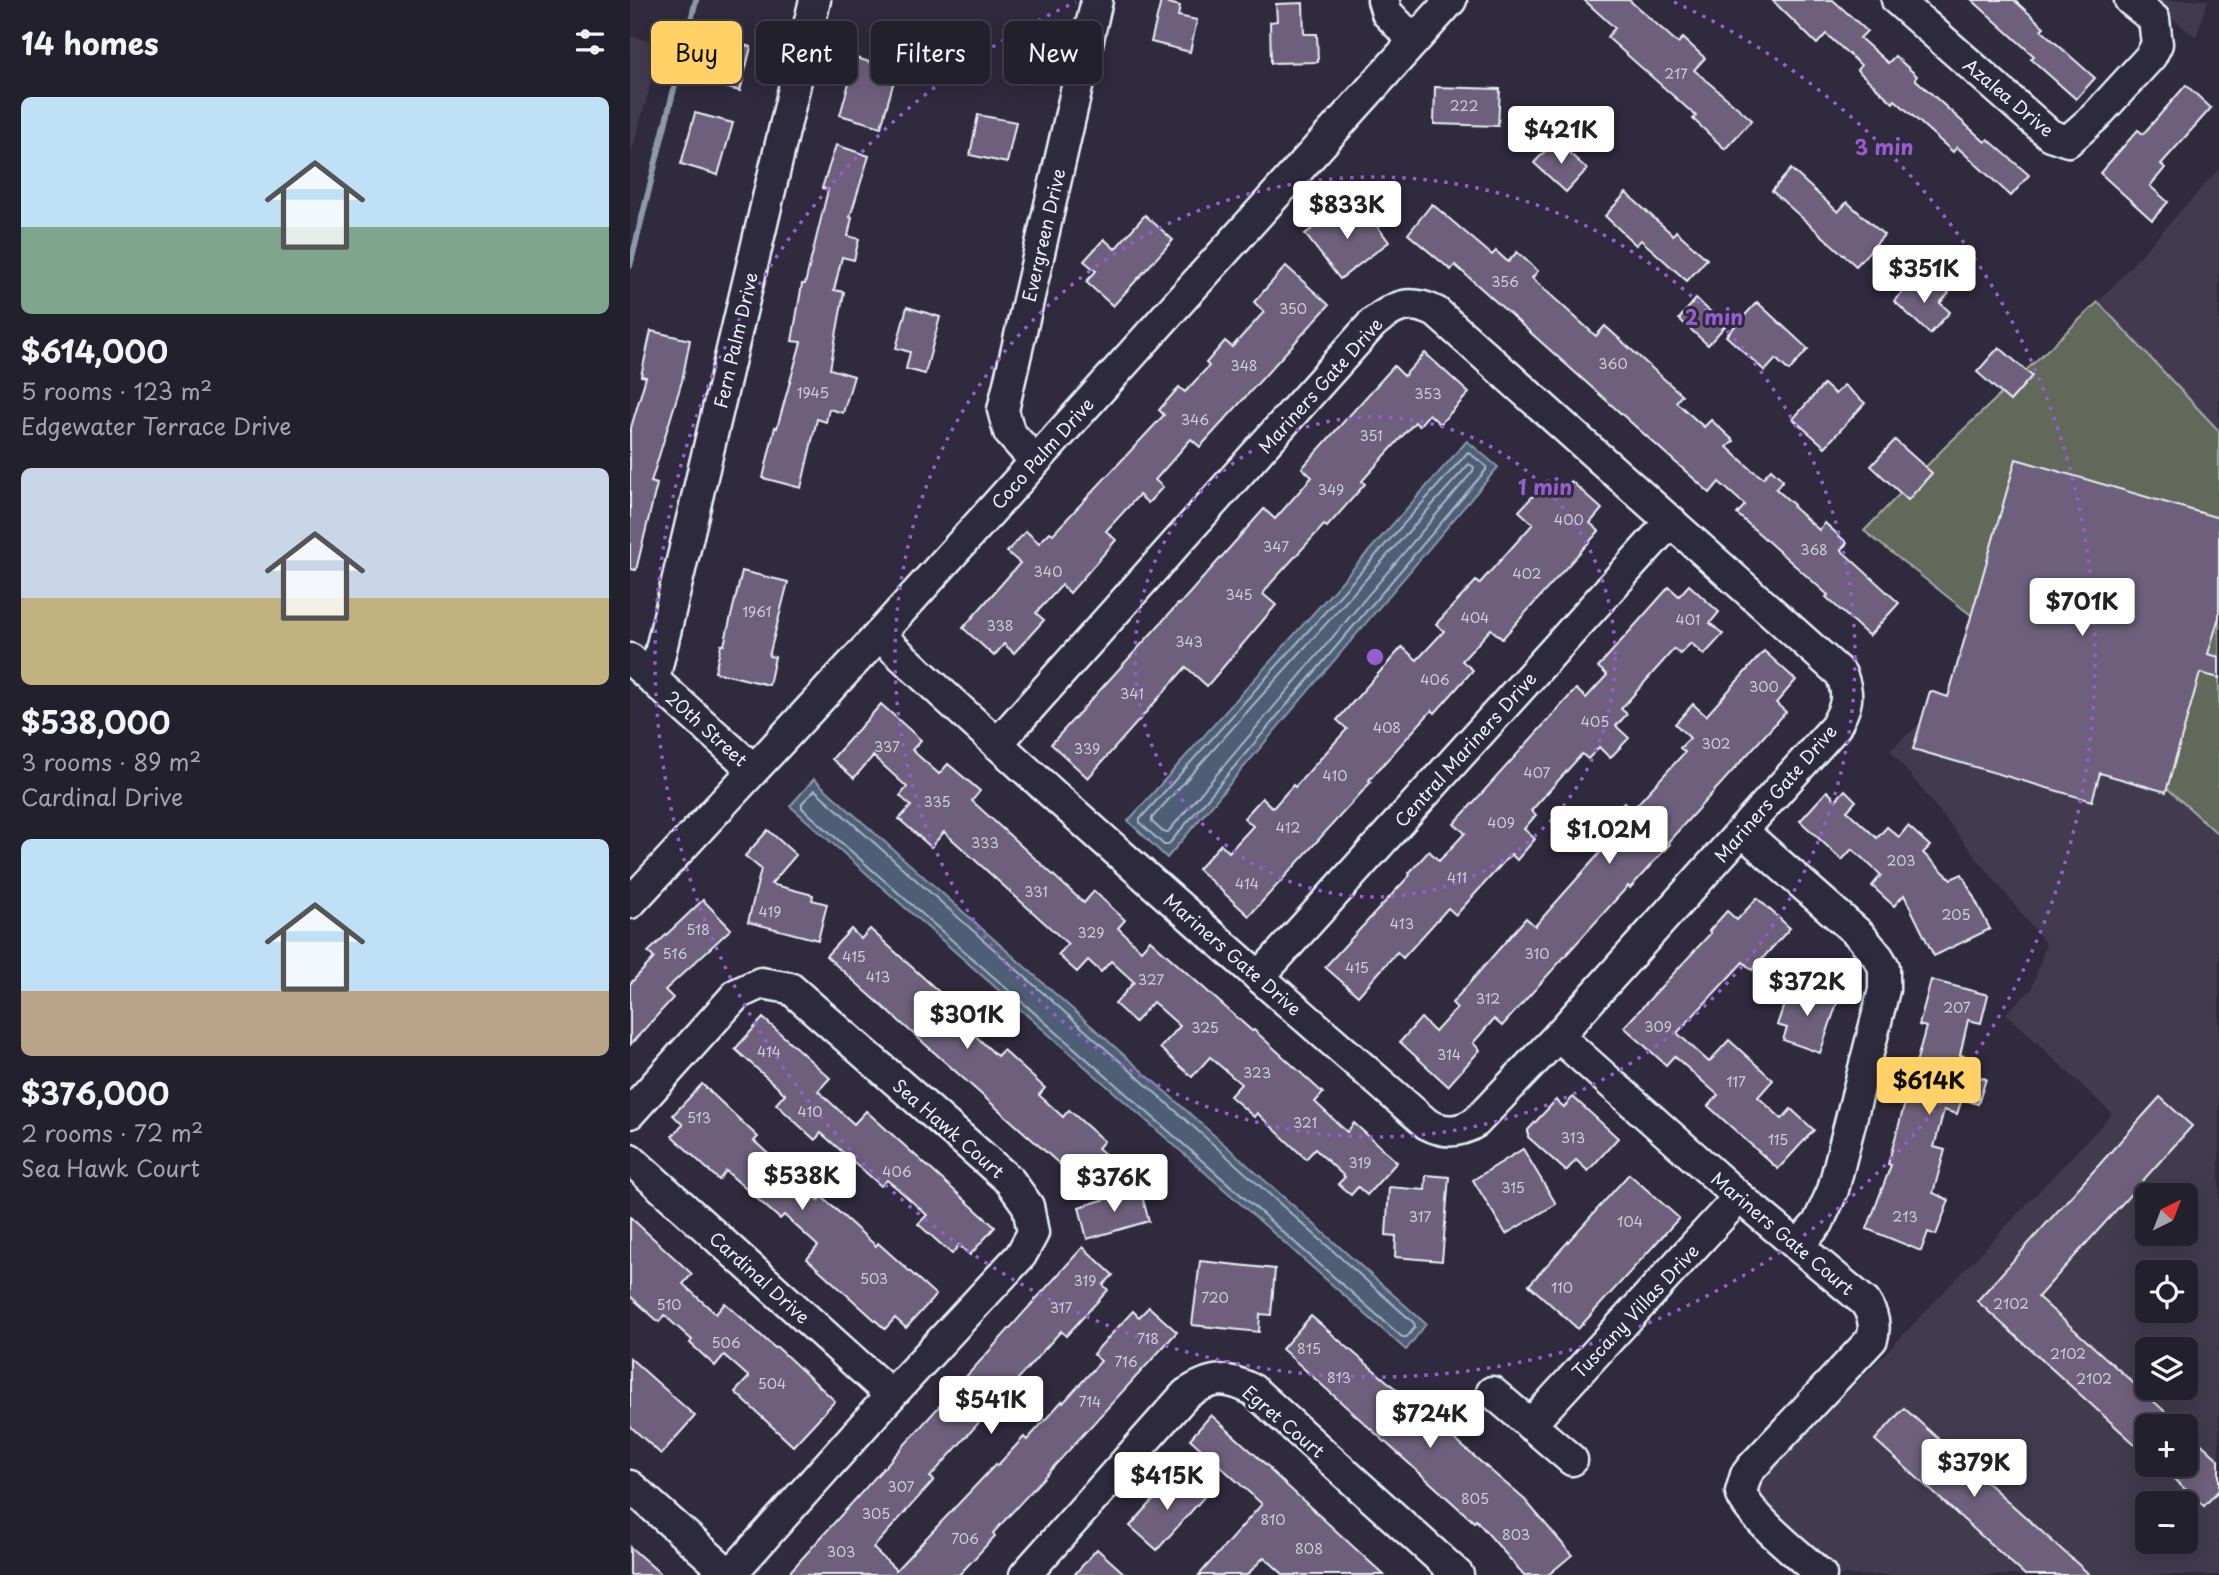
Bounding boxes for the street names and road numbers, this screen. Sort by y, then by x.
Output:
street label: Azalea Drive [1958,51,2060,143]
street label: Evergreen Drive [1015,166,1071,304]
street label: Fern Palm Drive [706,269,764,411]
street label: Mariners Gate Drive [1251,311,1389,459]
street label: Coco Palm Drive [984,391,1100,515]
street label: Central Mariners Drive [1388,665,1542,833]
street label: 20th Street [660,684,754,772]
street label: Mariners Gate Drive [1707,718,1843,868]
street label: Mariners Gate Drive [1158,886,1308,1022]
street label: Sea Hawk Court [887,1072,1011,1184]
street label: Mariners Gate Court [1706,1165,1860,1301]
street label: Cardinal Drive [704,1225,816,1329]
street label: Tuscany Villas Drive [1565,1238,1705,1384]
street label: Egret Court [1237,1378,1331,1464]

